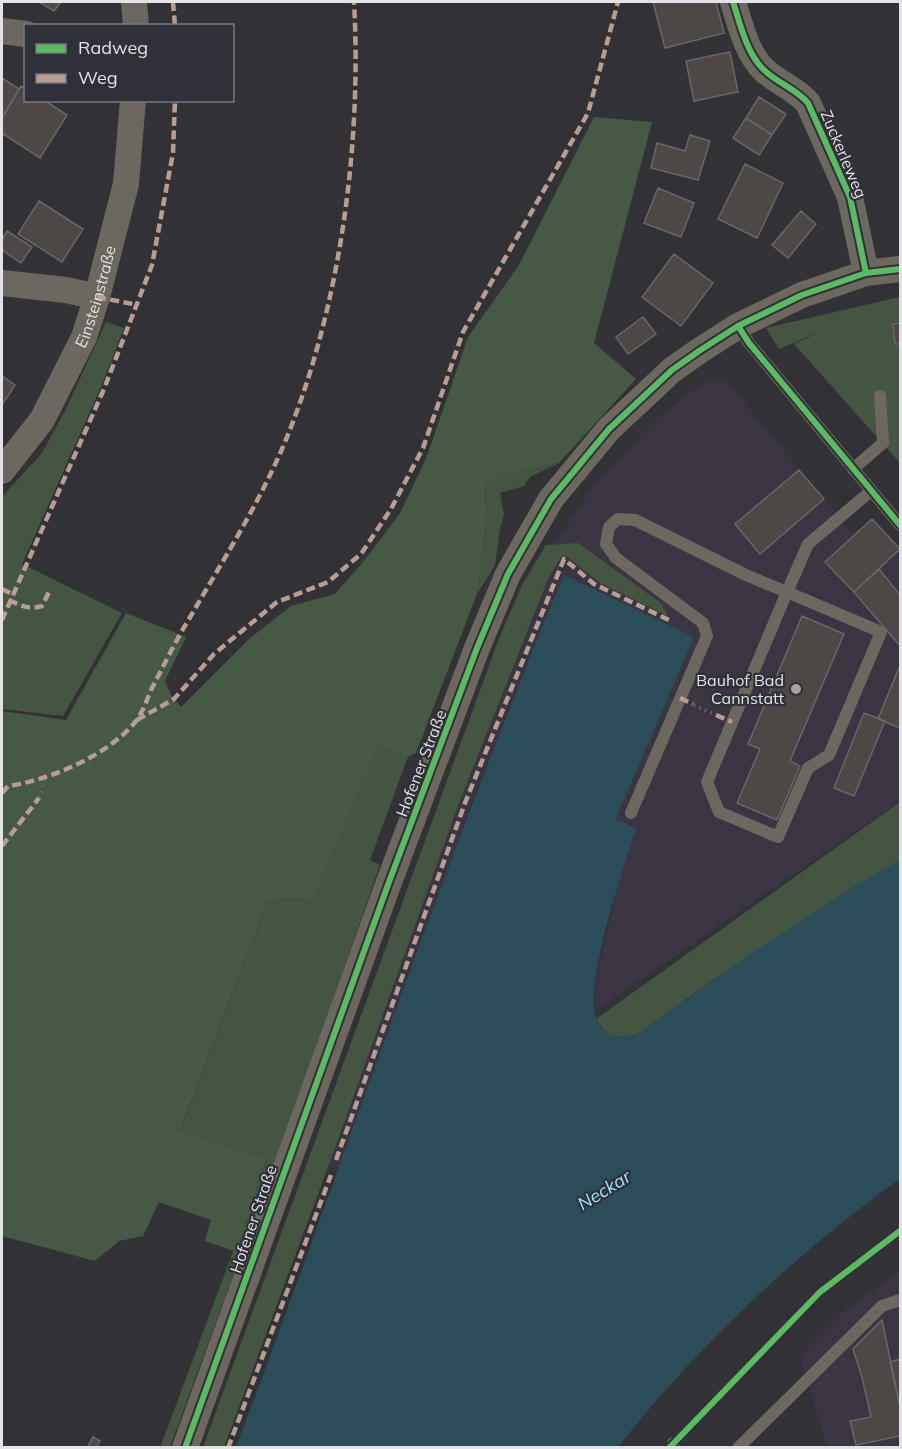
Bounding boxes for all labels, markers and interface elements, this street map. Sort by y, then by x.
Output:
legend [24,24,234,102]
text: Radweg [78,36,148,59]
text: Weg [78,66,118,89]
street label: Zuckerleweg [817,107,871,201]
street label: Einsteinstraße [70,243,120,351]
place label: Bauhof Bad Cannstatt [696,670,784,708]
marker: Bauhof Bad Cannstatt [789,682,803,696]
street label: Hofener Straße [391,707,451,819]
street label: Hofener Straße [225,1162,281,1276]
water label: Neckar [573,1164,636,1215]

